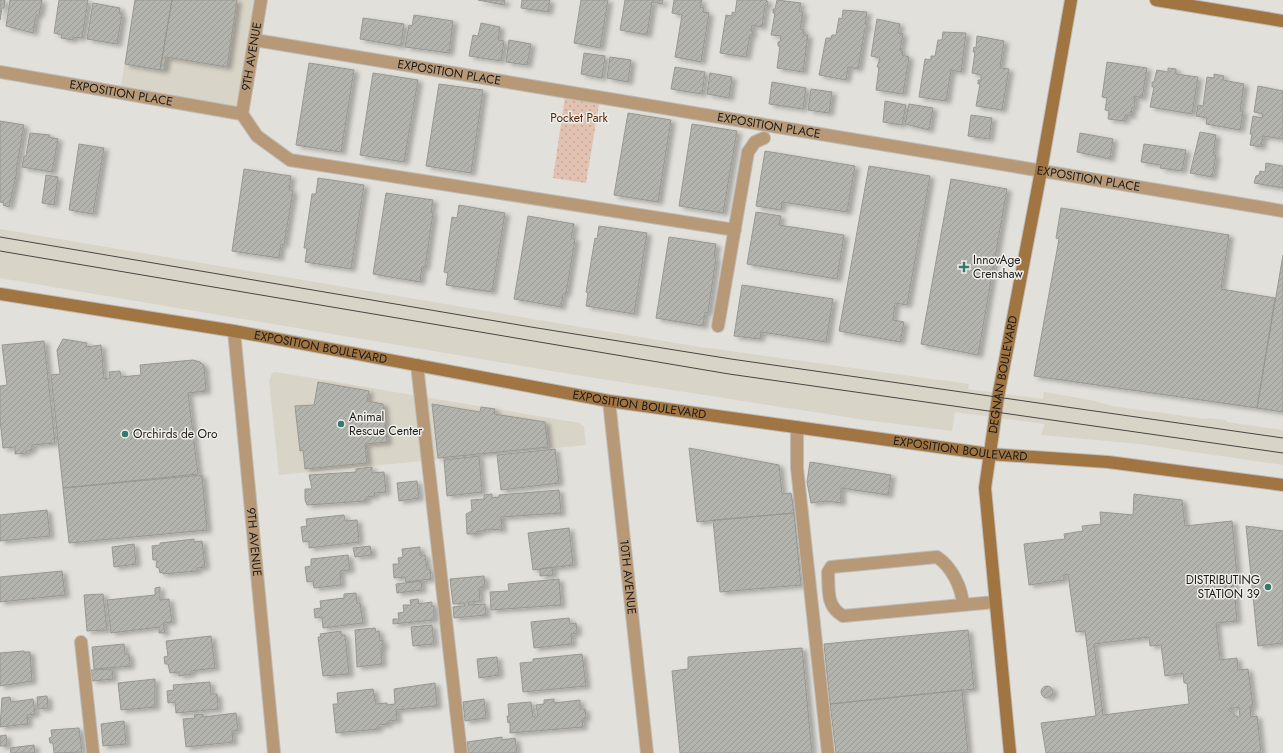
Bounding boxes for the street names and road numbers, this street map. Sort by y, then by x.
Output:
street label: 9TH AVENUE [237,21,266,92]
street label: EXPOSITION PLACE [396,55,502,90]
street label: EXPOSITION PLACE [68,75,174,111]
street label: EXPOSITION PLACE [716,108,822,143]
street label: EXPOSITION PLACE [1035,161,1142,196]
street label: DEGNAN BOULEVARD [984,314,1022,435]
street label: EXPOSITION BOULEVARD [253,326,389,368]
street label: EXPOSITION BOULEVARD [571,385,707,423]
street label: EXPOSITION BOULEVARD [892,432,1028,466]
street label: 9TH AVENUE [242,507,266,577]
street label: 10TH AVENUE [615,539,641,615]

